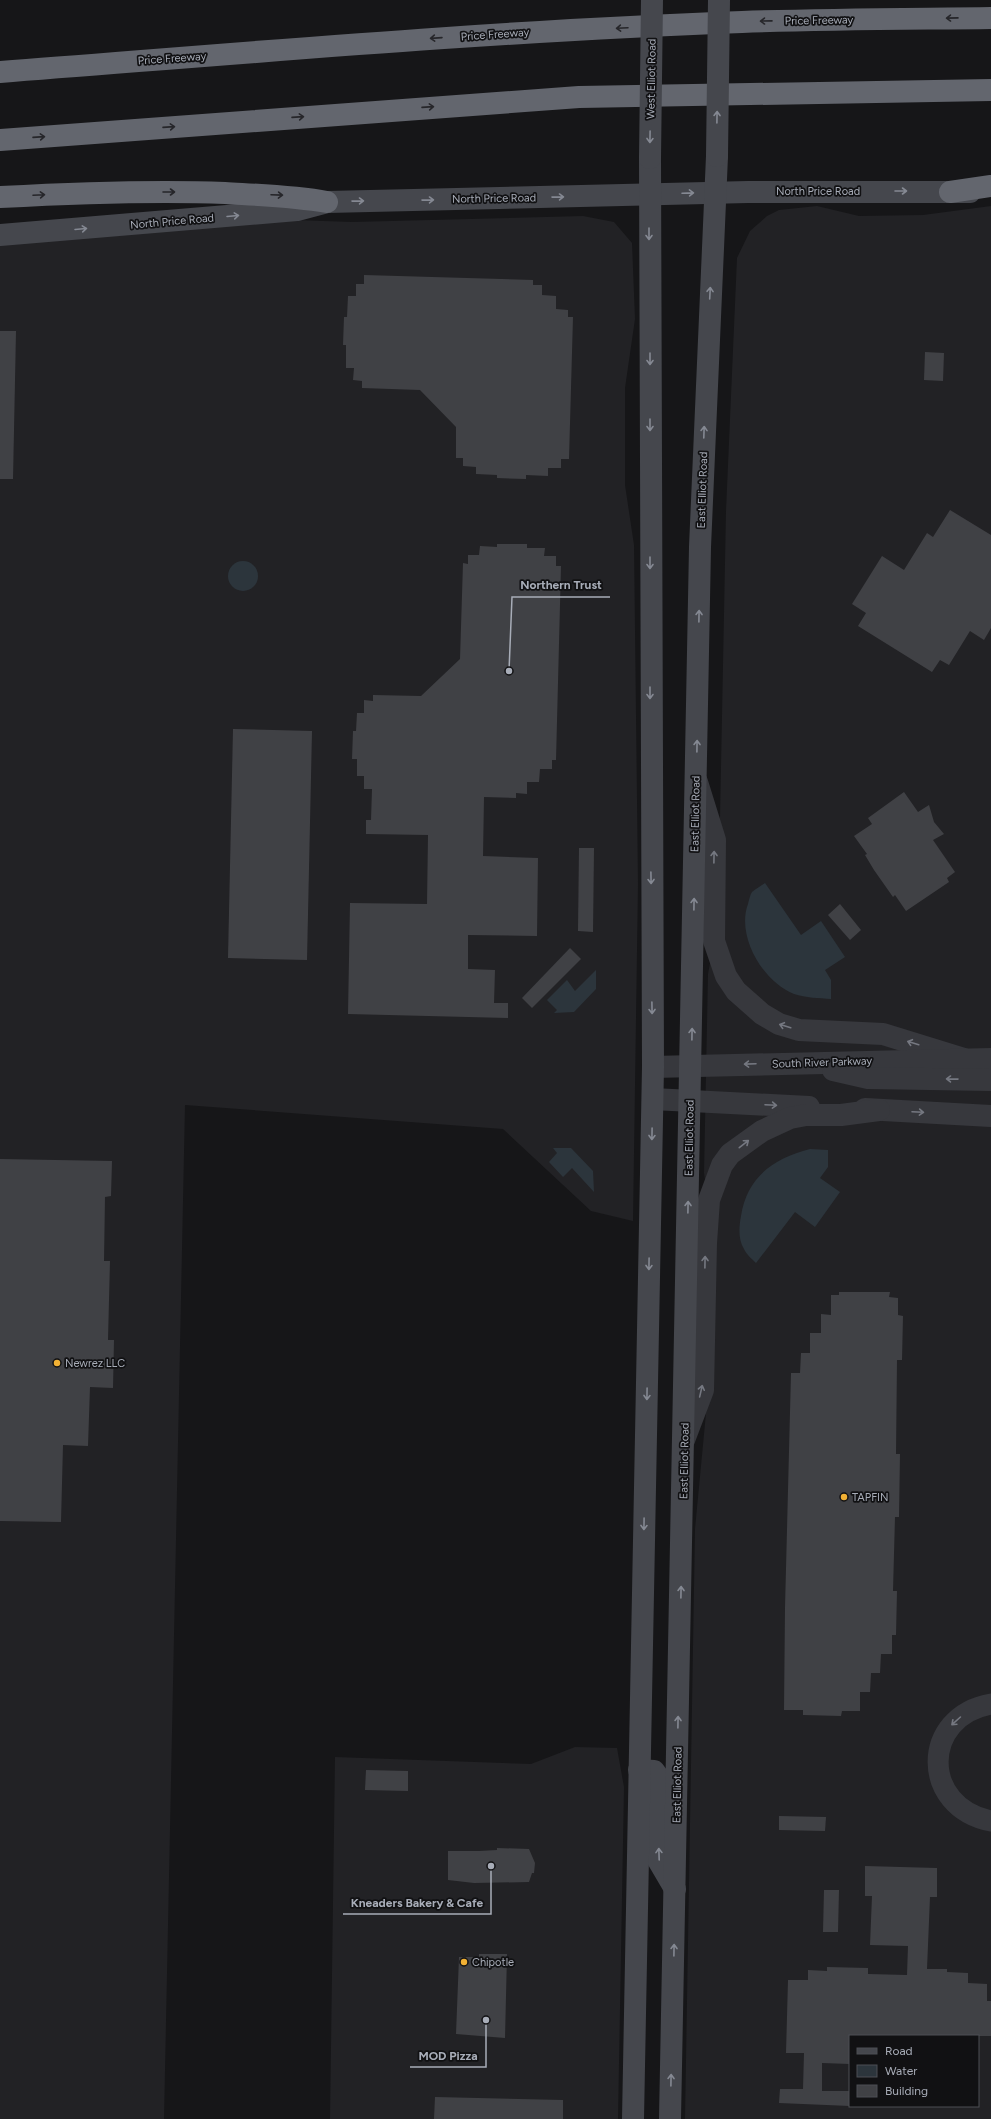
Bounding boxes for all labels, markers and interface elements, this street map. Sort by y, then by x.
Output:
street label: Price Freeway [785,13,854,28]
one-way arrow [946,14,959,22]
one-way arrow [760,17,773,25]
one-way arrow [616,24,629,31]
street label: Price Freeway [460,26,530,43]
one-way arrow [430,34,443,42]
street label: West Elliot Road [644,39,659,119]
street label: Price Freeway [137,50,207,67]
one-way arrow [421,104,434,111]
one-way arrow [713,111,721,124]
one-way arrow [291,114,304,121]
one-way arrow [162,123,175,130]
one-way arrow [646,130,654,143]
one-way arrow [32,133,45,140]
street label: North Price Road [776,185,860,198]
one-way arrow [894,187,907,195]
one-way arrow [162,188,175,196]
one-way arrow [681,190,694,197]
street label: North Price Road [452,191,536,206]
one-way arrow [32,192,45,199]
one-way arrow [270,192,283,199]
one-way arrow [551,193,564,201]
one-way arrow [421,196,434,204]
one-way arrow [351,198,364,205]
street label: North Price Road [130,211,215,232]
one-way arrow [226,212,239,219]
one-way arrow [74,225,87,232]
one-way arrow [645,227,653,240]
one-way arrow [707,287,714,300]
one-way arrow [646,352,654,365]
one-way arrow [646,418,654,431]
one-way arrow [701,426,708,439]
street label: East Elliot Road [695,452,710,529]
one-way arrow [646,556,654,569]
callout: Northern Trust [512,573,610,597]
text: Northern Trust [520,578,602,592]
one-way arrow [695,610,703,623]
one-way arrow [646,686,654,699]
one-way arrow [693,740,700,753]
street label: East Elliot Road [688,776,703,852]
one-way arrow [711,851,718,864]
one-way arrow [647,871,655,884]
one-way arrow [690,898,698,911]
one-way arrow [649,1001,656,1014]
one-way arrow [779,1021,791,1029]
one-way arrow [688,1028,696,1041]
one-way arrow [907,1039,920,1046]
street label: South River Parkway [772,1054,873,1071]
one-way arrow [744,1061,757,1068]
one-way arrow [946,1076,959,1083]
street label: East Elliot Road [682,1100,697,1176]
one-way arrow [764,1101,777,1108]
one-way arrow [911,1108,924,1116]
one-way arrow [648,1127,656,1140]
one-way arrow [738,1139,749,1148]
one-way arrow [684,1201,692,1214]
one-way arrow [702,1256,709,1269]
one-way arrow [646,1257,653,1270]
place label: Newrez LLC [65,1357,125,1370]
marker: Newrez LLC [52,1358,62,1368]
one-way arrow [698,1385,705,1398]
one-way arrow [643,1387,651,1400]
street label: East Elliot Road [677,1423,692,1499]
place label: TAPFIN [852,1491,889,1504]
marker: TAPFIN [839,1492,849,1502]
one-way arrow [640,1517,648,1530]
one-way arrow [677,1586,685,1599]
one-way arrow [674,1716,682,1729]
one-way arrow [951,1716,962,1725]
street label: East Elliot Road [670,1747,685,1823]
one-way arrow [655,1848,663,1861]
callout: Kneaders Bakery & Cafe [343,1890,491,1914]
text: Kneaders Bakery & Cafe [351,1896,484,1910]
one-way arrow [670,1944,678,1957]
place label: Chipotle [472,1956,514,1969]
marker: Chipotle [459,1957,469,1967]
legend [849,2035,979,2107]
callout: MOD Pizza [410,2043,486,2067]
text: Road [885,2044,913,2058]
text: MOD Pizza [418,2049,478,2063]
text: Water [885,2064,917,2078]
one-way arrow [667,2074,675,2087]
text: Building [885,2084,928,2098]

